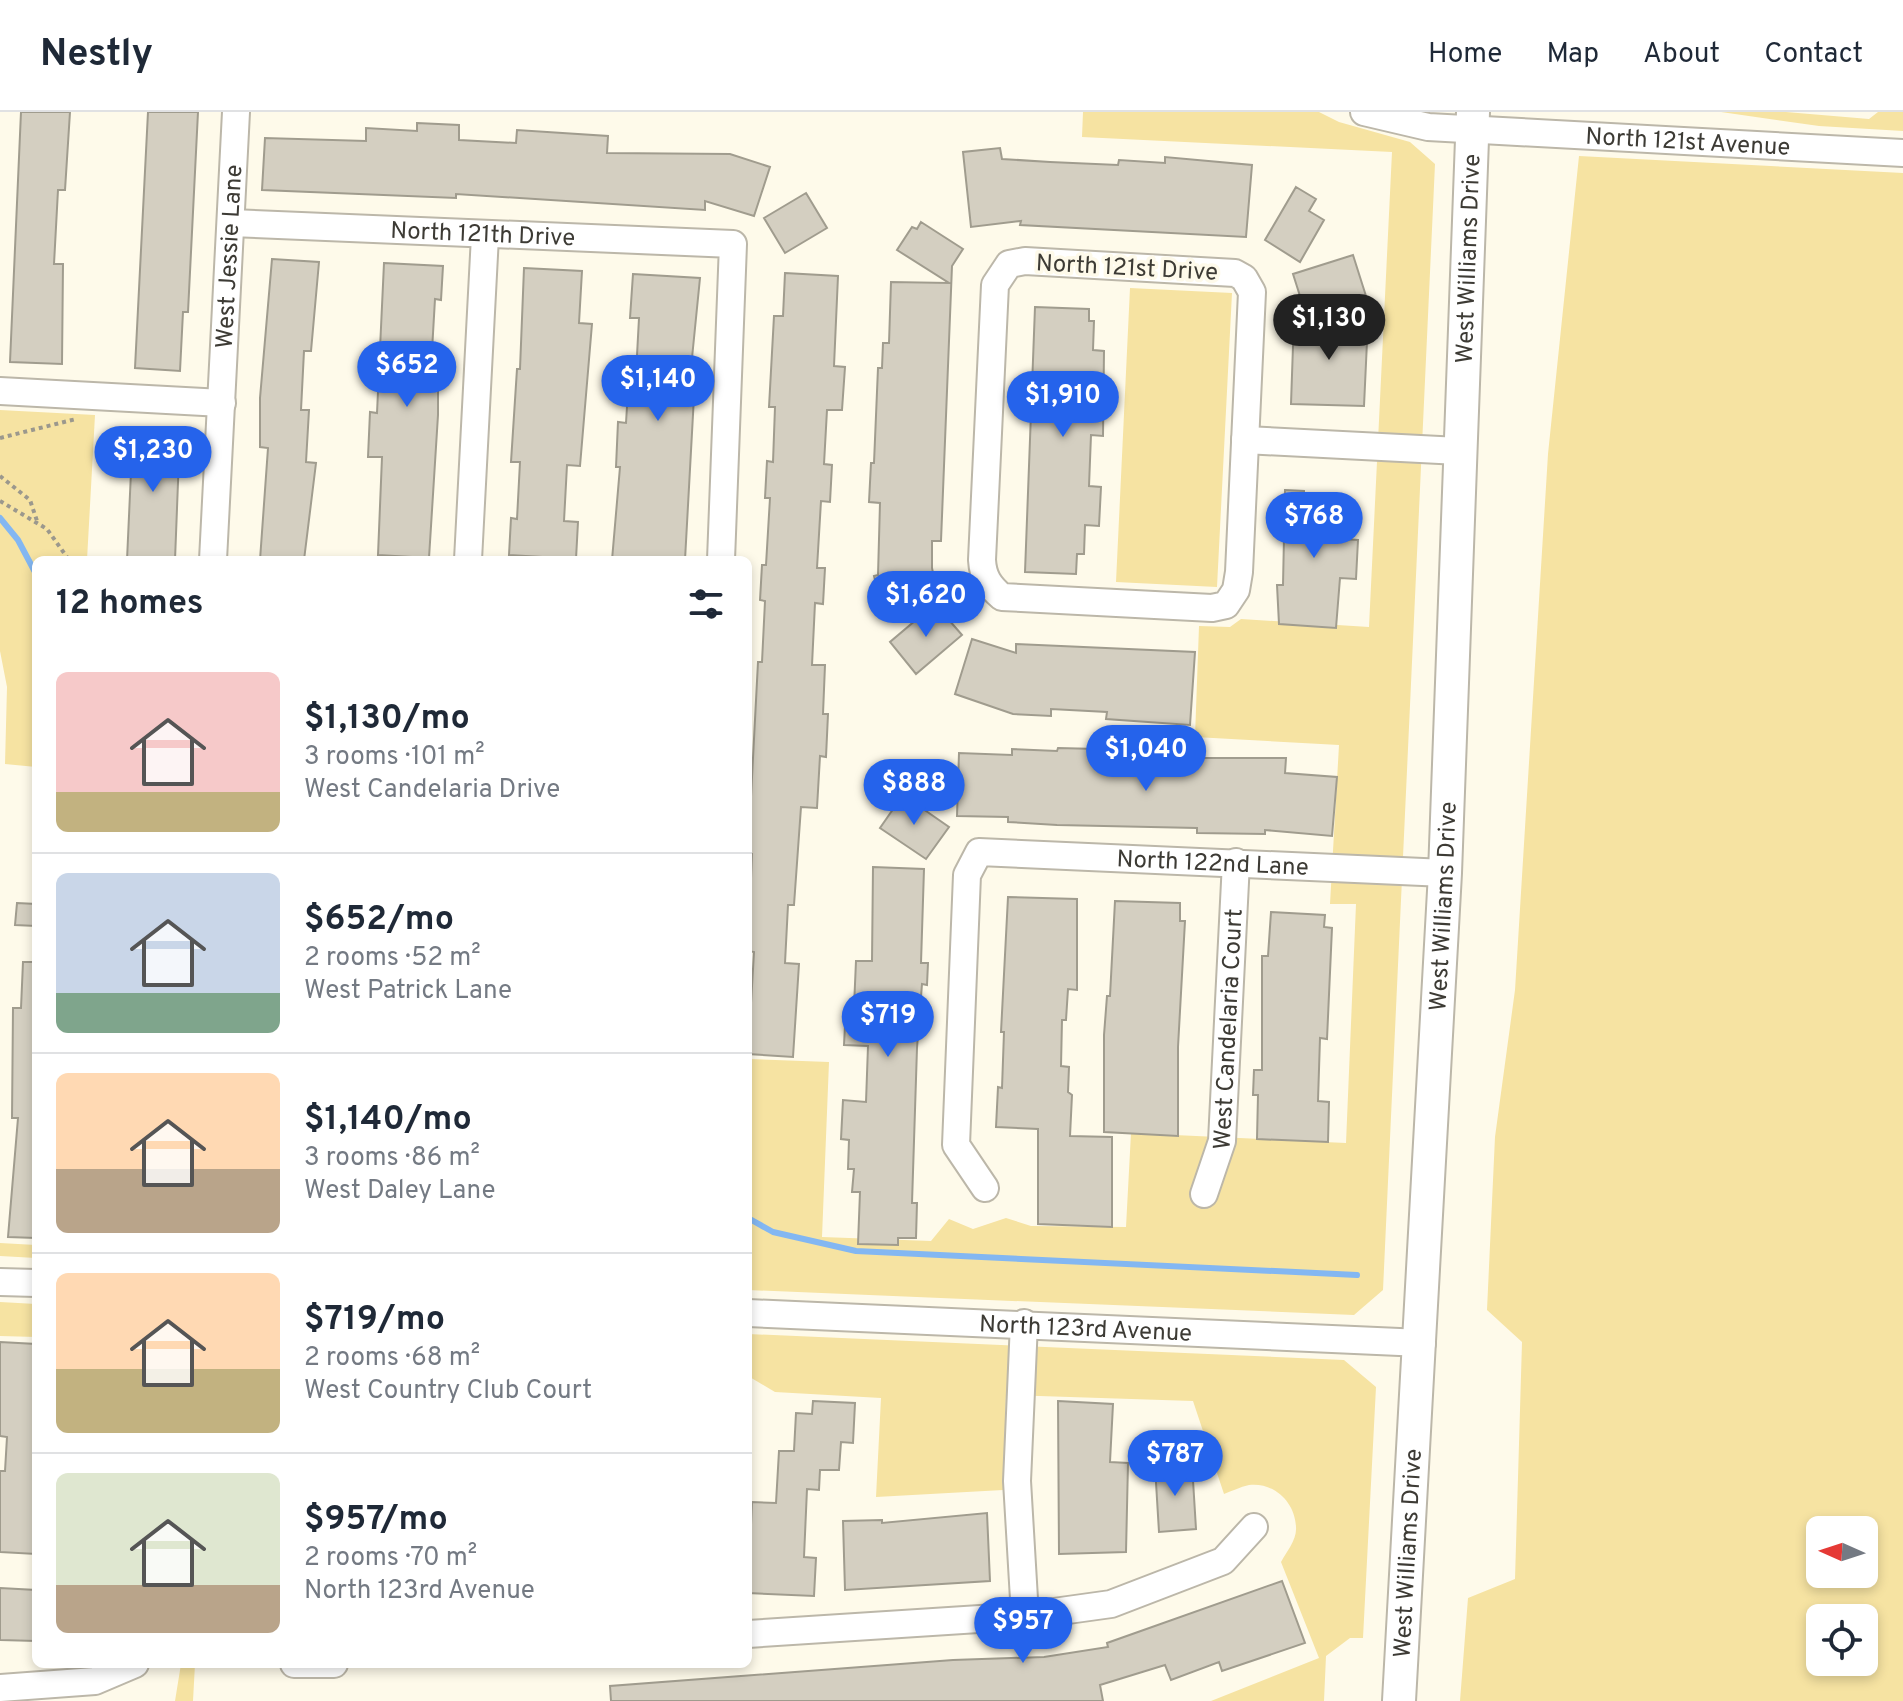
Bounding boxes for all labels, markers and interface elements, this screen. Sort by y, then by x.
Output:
text: Nestly [40,31,153,80]
text: Home [1428,37,1502,73]
text: Map [1546,37,1599,73]
text: About [1643,37,1720,73]
text: Contact [1764,37,1863,73]
street label: North 121st Avenue [1585,123,1791,164]
street label: West Williams Drive [1451,153,1488,364]
street label: West Jessie Lane [211,164,250,349]
street label: North 121th Drive [390,217,576,254]
street label: North 121st Drive [1035,249,1219,289]
pin: $1,130 [1264,294,1394,362]
text: $1,130 [1291,303,1367,336]
pin: $652 [360,341,454,409]
text: $652 [375,350,439,383]
pin: $1,140 [593,355,723,423]
text: $1,140 [619,364,697,397]
pin: $1,910 [998,371,1128,439]
text: $1,910 [1025,380,1101,413]
pin: $1,230 [88,426,218,494]
text: $1,230 [112,435,194,468]
pin: $768 [1267,492,1361,560]
text: $768 [1284,501,1344,534]
pin: $1,620 [861,571,991,639]
text: $1,620 [885,580,967,613]
icon: filters [684,582,728,626]
text: 12 homes [56,583,203,626]
text: $1,130/mo [304,698,470,741]
icon: home [120,704,216,800]
pin: $1,040 [1081,725,1211,793]
text: $1,040 [1104,734,1188,767]
text: 3 rooms · 101 m² [304,741,485,774]
pin: $888 [867,759,961,827]
text: $888 [882,768,946,801]
text: West Candelaria Drive [304,774,560,807]
street label: West Williams Drive [1424,801,1465,1012]
street label: North 122nd Lane [1116,845,1309,884]
text: $652/mo [304,899,454,942]
icon: home [120,905,216,1001]
street label: West Candelaria Court [1209,908,1251,1150]
text: 2 rooms · 52 m² [304,942,481,975]
text: West Patrick Lane [304,975,512,1008]
pin: $719 [841,991,935,1059]
text: $719 [860,1000,916,1033]
text: $1,140/mo [304,1099,472,1142]
icon: home [120,1105,216,1201]
text: 3 rooms · 86 m² [304,1142,480,1175]
text: West Daley Lane [304,1175,496,1208]
text: $719/mo [304,1299,445,1342]
icon: home [120,1305,216,1401]
street label: North 123rd Avenue [978,1310,1193,1350]
text: 2 rooms · 68 m² [304,1342,480,1375]
text: West Country Club Court [304,1375,592,1408]
pin: $787 [1128,1430,1222,1498]
text: $787 [1146,1439,1204,1472]
street label: West Williams Drive [1388,1448,1430,1659]
text: $957/mo [304,1499,448,1542]
icon: home [120,1505,216,1601]
north arrow [1806,1516,1878,1588]
map controls [1806,1516,1878,1676]
text: 2 rooms · 70 m² [304,1542,477,1575]
text: North 123rd Avenue [304,1575,535,1608]
pin: $957 [976,1597,1070,1665]
button: locate [1806,1604,1878,1676]
text: $957 [992,1606,1054,1639]

